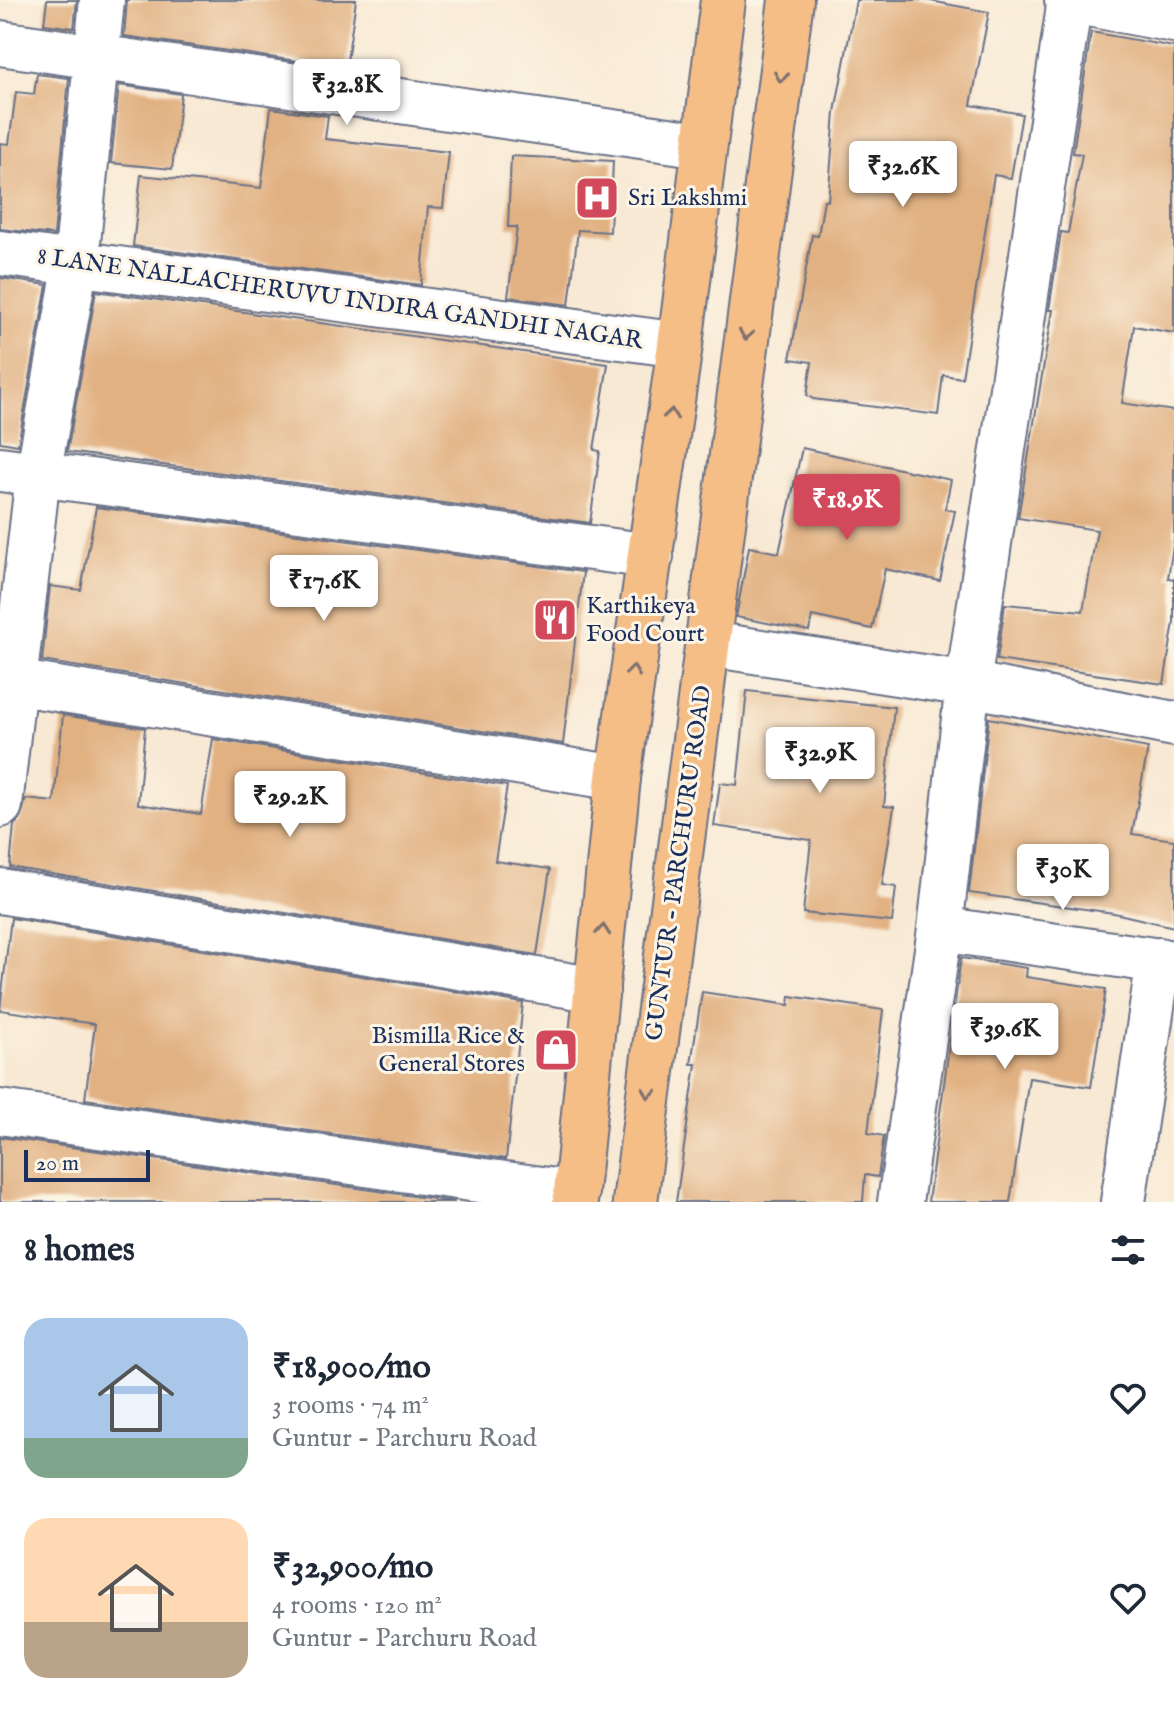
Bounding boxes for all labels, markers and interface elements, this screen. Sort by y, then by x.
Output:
pin: ₹32.8K [282,59,412,127]
text: ₹32.8K [311,68,383,101]
one-way arrow [773,70,790,84]
pin: ₹32.6K [838,141,968,209]
text: ₹32.6K [867,150,939,183]
hospital icon: Sri Lakshmi [573,174,621,222]
place label: Sri Lakshmi [628,183,747,214]
street label: 8 LANE NALLACHERUVU INDIRA GANDHI NAGAR [35,241,646,357]
one-way arrow [738,328,755,342]
one-way arrow [662,407,679,420]
pin: ₹18.9K [782,474,912,542]
text: ₹18.9K [812,483,882,516]
pin: ₹17.6K [259,555,389,623]
text: ₹17.6K [288,564,360,597]
place label: Karthikeya Food Court [586,591,704,650]
restaurant icon: Karthikeya Food Court [531,596,579,644]
one-way arrow [624,664,641,678]
street label: GUNTUR - PARCHURU ROAD [639,683,719,1043]
pin: ₹32.9K [755,727,885,795]
text: ₹32.9K [784,736,856,769]
pin: ₹29.2K [225,771,355,839]
text: ₹29.2K [253,780,328,813]
pin: ₹30K [1016,844,1110,912]
text: ₹30K [1035,853,1091,886]
one-way arrow [594,923,611,936]
pin: ₹39.6K [940,1003,1070,1071]
text: ₹39.6K [969,1012,1041,1045]
place label: Bismilla Rice & General Stores [371,1021,525,1080]
shop icon: Bismilla Rice & General Stores [532,1026,580,1074]
one-way arrow [640,1087,657,1100]
scale bar [24,1146,150,1182]
text: 20 m [36,1150,79,1178]
icon: filters [1106,1228,1150,1272]
text: 8 homes [24,1229,135,1272]
text: ₹18,900/mo [272,1346,431,1389]
icon: home [88,1350,184,1446]
icon: heart [1106,1376,1150,1420]
text: 3 rooms · 74 m² [272,1389,429,1422]
text: Guntur - Parchuru Road [272,1422,537,1455]
text: ₹32,900/mo [272,1546,433,1589]
icon: home [88,1550,184,1646]
icon: heart [1106,1576,1150,1620]
text: 4 rooms · 120 m² [272,1589,442,1622]
text: Guntur - Parchuru Road [272,1622,537,1655]

